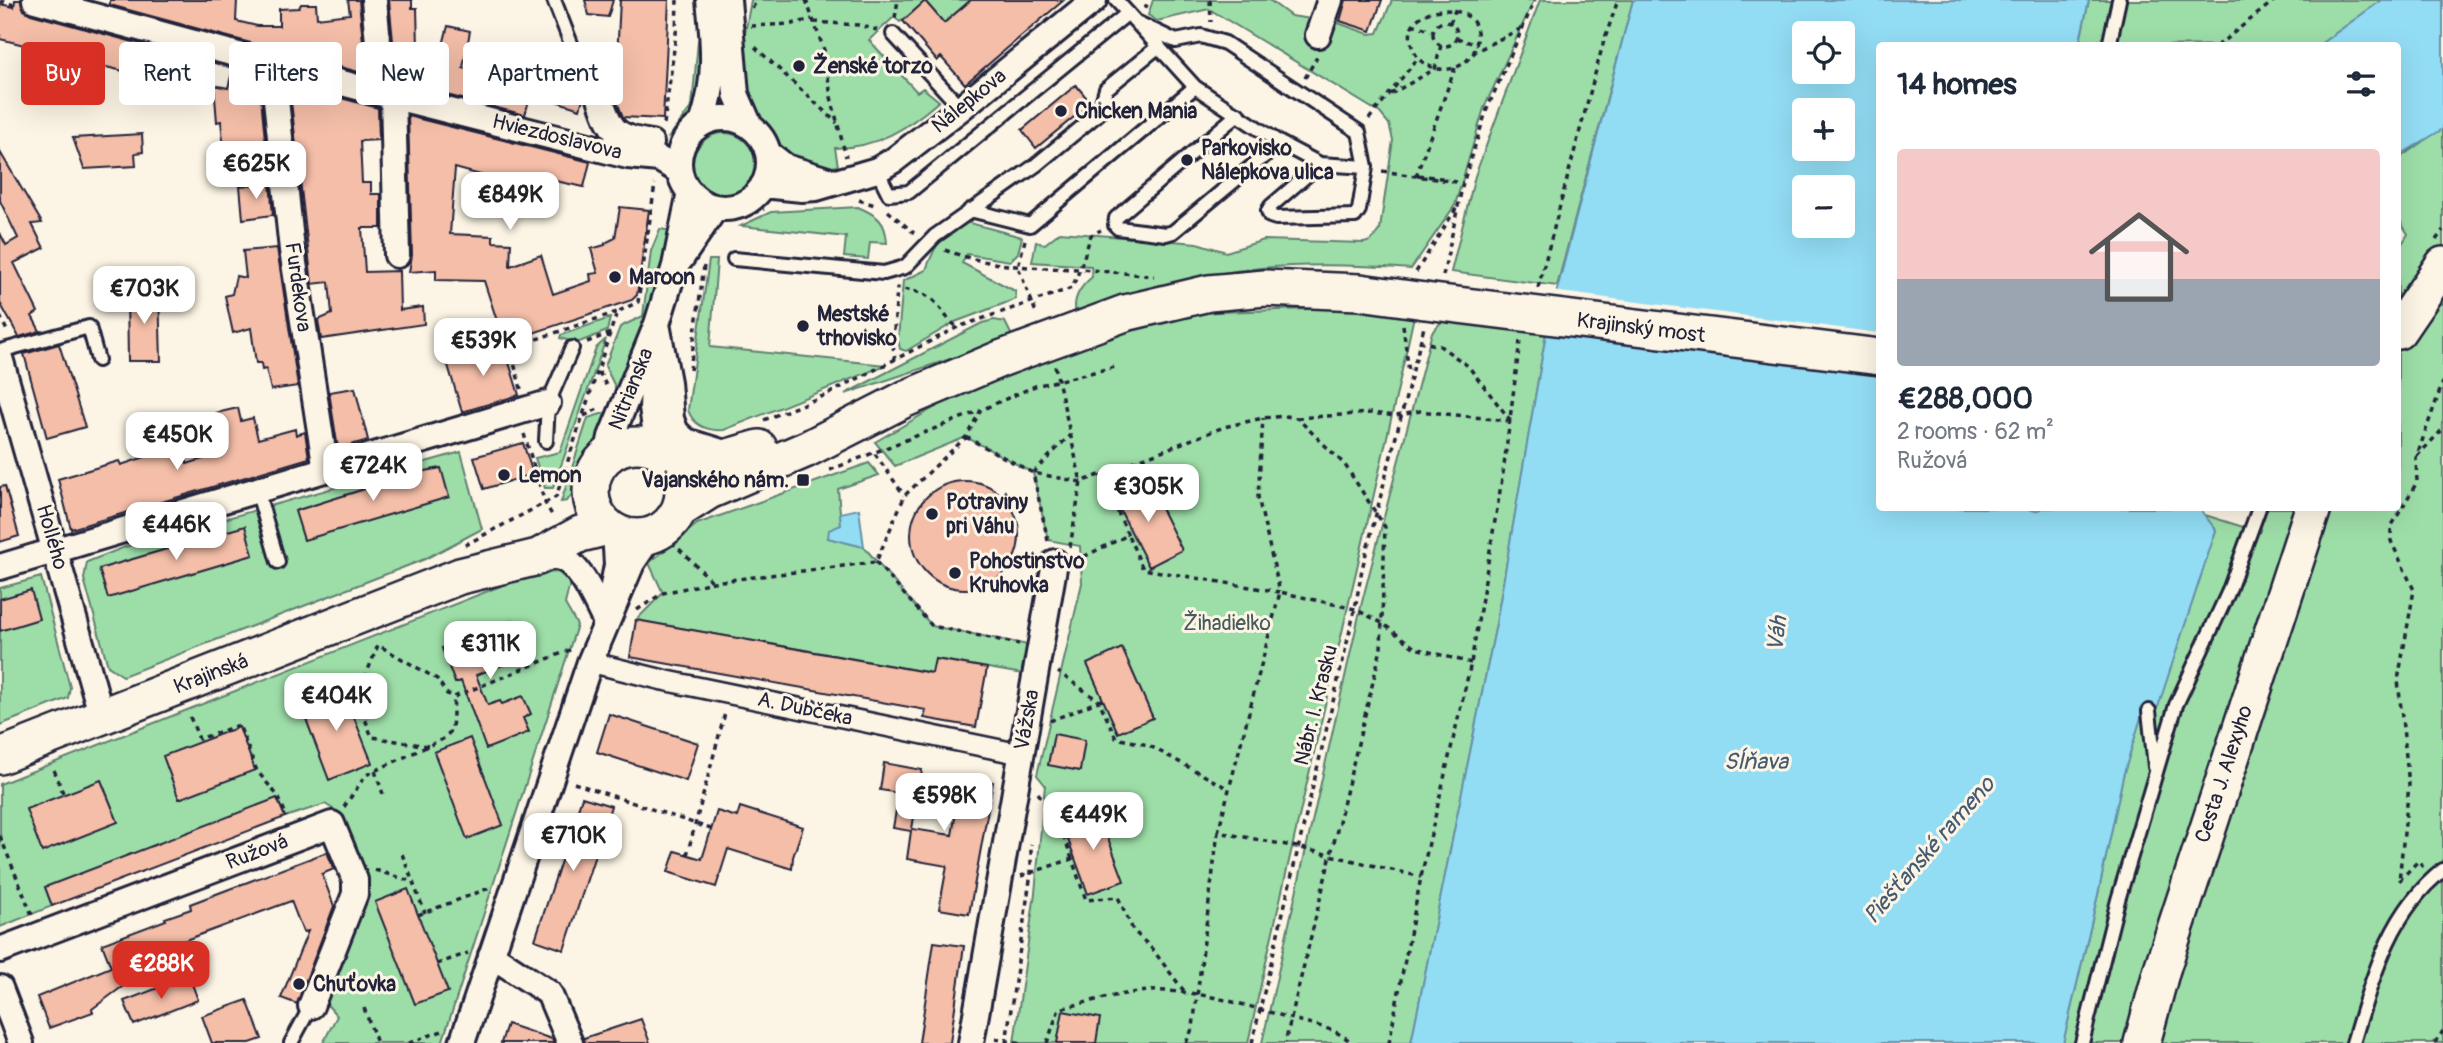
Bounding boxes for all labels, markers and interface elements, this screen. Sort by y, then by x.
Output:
map controls [1792,21,1855,238]
button: locate [1792,21,1855,84]
chip: Buy [21,42,105,105]
chip: Rent [119,42,215,105]
chip: Filters [229,42,342,105]
chip: New [356,42,449,105]
chip: Apartment [463,42,623,105]
place label: Ženské torzo [813,52,933,80]
marker: Ženské torzo [791,58,807,74]
street label: Nálepkova [926,63,1012,139]
icon: filters [2342,65,2380,103]
text: 14 homes [1897,66,2017,103]
place label: Chicken Mania [1075,98,1197,125]
button: + [1792,98,1855,161]
marker: Chicken Mania [1053,103,1069,119]
street label: Hviezdoslavova [489,108,625,166]
place label: Parkovisko Nálepkova ulica [1201,135,1334,186]
pin: €625K [207,142,305,201]
text: €625K [222,149,290,178]
marker: Parkovisko Nálepkova ulica [1179,152,1195,168]
pin: €849K [461,173,559,232]
button: − [1792,175,1855,238]
text: €849K [477,180,543,209]
icon: home [2076,194,2202,320]
street label: Furdekova [278,240,318,334]
place label: Maroon [629,264,695,291]
pin: €703K [95,266,193,326]
marker: Maroon [607,269,623,285]
text: €703K [109,274,179,303]
place label: Mestské trhovisko [816,301,897,352]
street label: Krajinský most [1575,307,1707,349]
pin: €539K [434,318,532,378]
marker: Mestské trhovisko [795,318,811,334]
text: €539K [450,326,516,355]
street label: Nitrianska [602,344,660,434]
text: €288,000 [1897,380,2033,417]
pin: €450K [128,412,226,472]
text: 2 rooms · 62 m² [1897,417,2054,446]
text: €450K [142,420,212,449]
pin: €724K [324,444,422,503]
text: Ružová [1897,446,1967,475]
text: €724K [339,451,407,480]
place label: Lemon [518,462,582,489]
pin: €305K [1099,464,1197,524]
marker: Lemon [496,467,512,483]
place label: Vajanského nám. [641,467,789,494]
marker: Vajanského nám. [795,472,811,488]
text: €305K [1113,472,1183,501]
place label: Potraviny pri Váhu [946,489,1028,540]
street label: Hollého [30,501,74,573]
pin: €446K [127,503,225,562]
marker: Potraviny pri Váhu [924,506,940,522]
text: €446K [141,510,211,539]
place label: Pohostinstvo Kruhovka [969,548,1085,599]
marker: Pohostinstvo Kruhovka [947,565,963,581]
park label: Žihadielko [1183,610,1271,637]
water label: Váh [1760,614,1794,653]
pin: €311K [441,622,539,681]
text: €311K [460,629,520,658]
street label: Nábr. I. Krasku [1288,642,1344,768]
street label: Krajinská [170,647,252,701]
pin: €404K [287,674,385,733]
text: €404K [300,681,372,710]
street label: A. Dubčeka [755,686,855,732]
street label: Vážska [1008,687,1046,753]
street label: Cesta J. Alexyho [2189,702,2259,846]
water label: Sĺňava [1724,747,1789,776]
water label: Piešťanské rameno [1857,769,2002,930]
pin: €598K [895,774,993,833]
text: €598K [912,781,976,810]
pin: €449K [1044,792,1142,852]
text: €449K [1059,800,1127,829]
pin: €710K [524,814,622,873]
text: €710K [540,821,606,850]
street label: Ružová [222,828,292,876]
pin: €288K [112,942,210,1001]
text: €288K [128,949,194,978]
place label: Chuťovka [313,971,396,998]
marker: Chuťovka [291,976,307,992]

